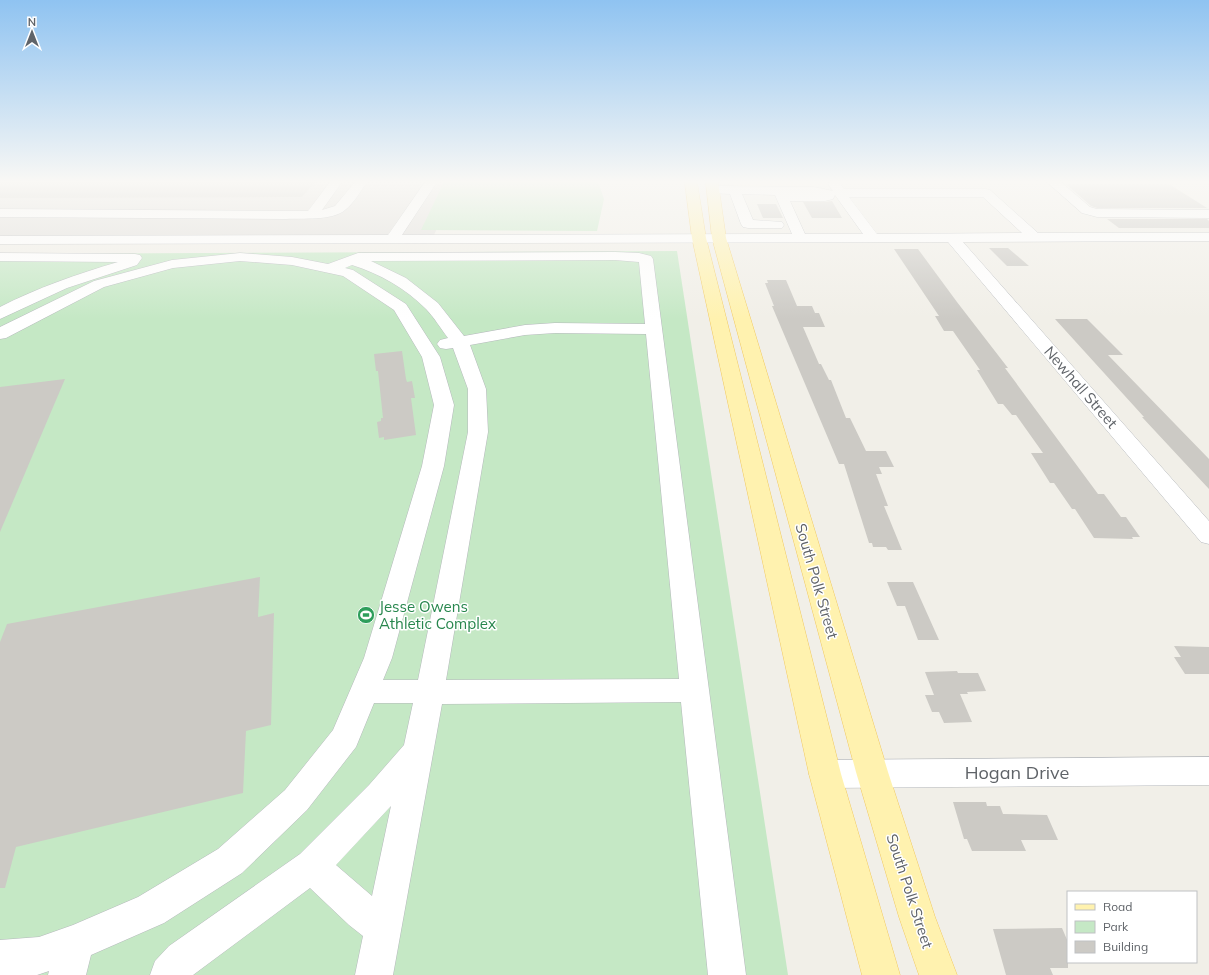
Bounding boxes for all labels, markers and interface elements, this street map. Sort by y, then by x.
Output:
north arrow [12,12,52,52]
text: N [28,15,36,29]
street label: Newhall Street [1040,342,1122,432]
street label: South Polk Street [791,521,843,641]
place label: Jesse Owens Athletic Complex [379,597,496,633]
sports icon: Jesse Owens Athletic Complex [356,605,376,625]
street label: Hogan Drive [965,761,1069,784]
street label: South Polk Street [883,831,937,951]
legend [1067,891,1197,963]
text: Road [1103,899,1132,914]
text: Park [1103,919,1129,934]
text: Building [1103,939,1148,954]

